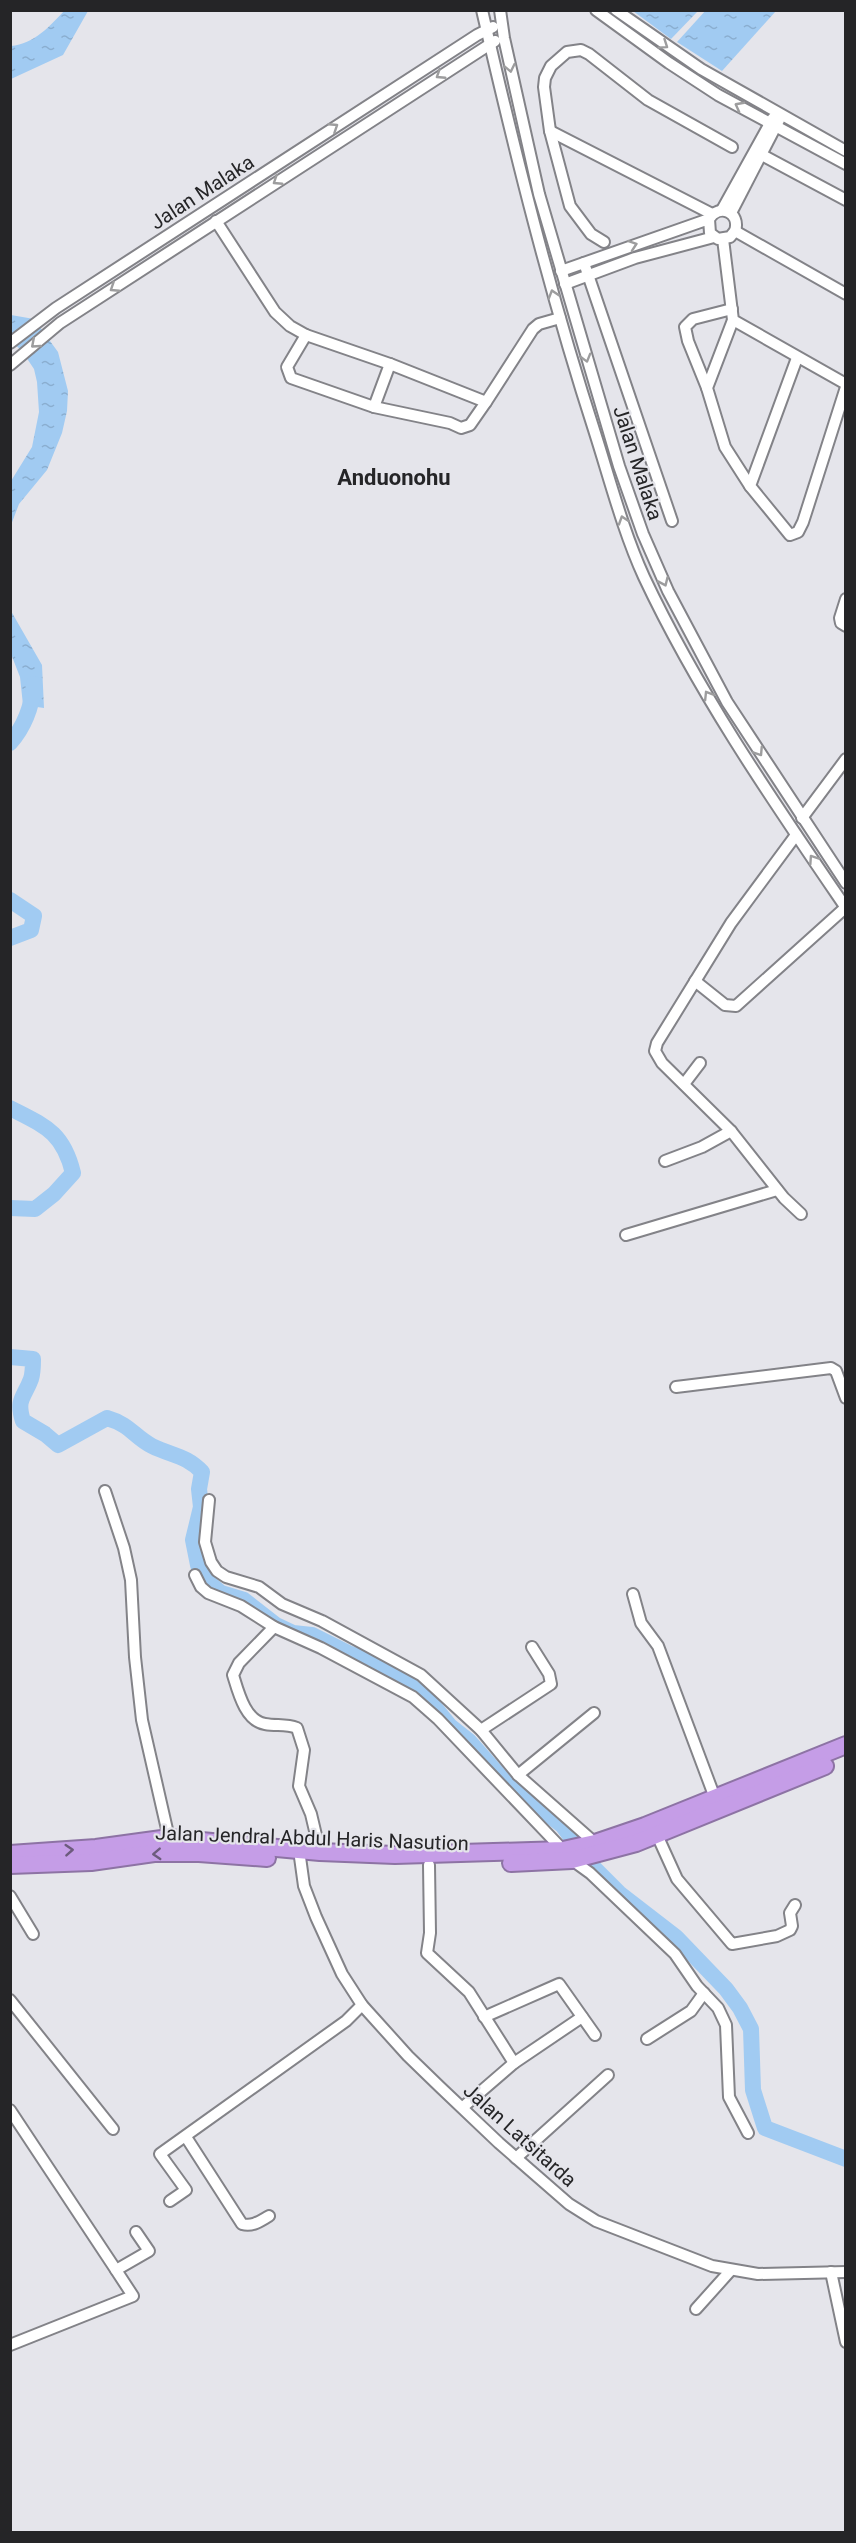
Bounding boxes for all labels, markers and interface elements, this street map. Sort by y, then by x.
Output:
one-way arrow [657,38,668,49]
one-way arrow [503,63,516,73]
one-way arrow [436,67,446,79]
one-way arrow [734,102,745,113]
one-way arrow [328,124,339,135]
street label: Jalan Malaka [146,150,258,234]
one-way arrow [273,174,284,185]
one-way arrow [627,240,638,253]
one-way arrow [109,280,120,291]
one-way arrow [548,289,560,300]
one-way arrow [31,337,42,348]
one-way arrow [579,353,592,363]
street label: Jalan Malaka [608,403,668,523]
district label: Anduonohu [337,465,451,490]
one-way arrow [618,515,630,526]
one-way arrow [656,575,668,586]
one-way arrow [703,691,715,701]
one-way arrow [752,745,763,756]
one-way arrow [809,855,820,866]
street label: Jalan Jendral Abdul Haris Nasution [155,1821,469,1855]
one-way arrow [64,1844,73,1857]
one-way arrow [153,1847,162,1860]
street label: Jalan Latsitarda [459,2078,581,2192]

